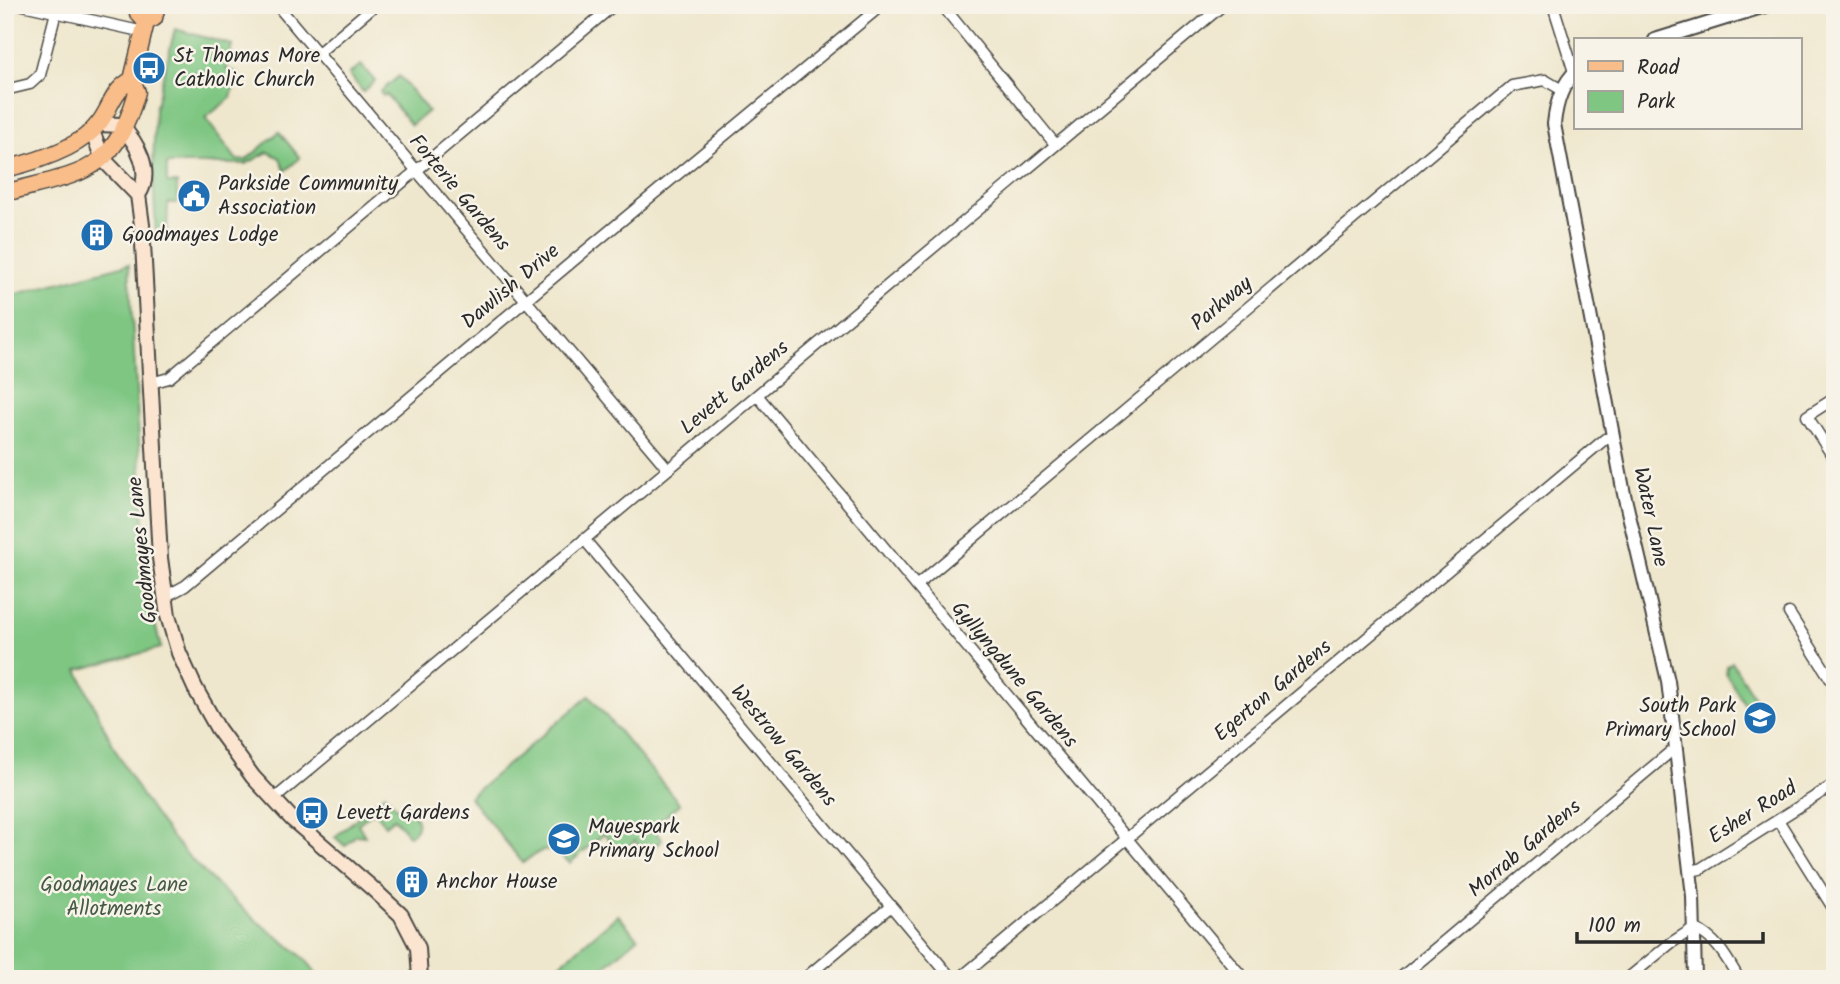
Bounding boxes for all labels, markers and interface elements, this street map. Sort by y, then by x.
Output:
legend [1574,38,1801,130]
place label: St Thomas More Catholic Church [174,40,321,97]
bus stop icon: St Thomas More Catholic Church [130,49,168,87]
text: Road [1637,52,1680,85]
text: Park [1637,86,1675,119]
street label: Forterie Gardens [400,127,518,259]
place label: Parkside Community Association [218,168,398,225]
public building icon: Parkside Community Association [175,177,213,215]
building icon: Goodmayes Lodge [78,216,116,254]
place label: Goodmayes Lodge [122,219,279,252]
street label: Dawlish Drive [454,235,568,338]
street label: Parkway [1184,268,1260,340]
street label: Levett Gardens [673,332,797,444]
street label: Water Lane [1623,464,1677,570]
street label: Goodmayes Lane [119,474,167,625]
street label: Gyllyngdune Gardens [942,594,1086,756]
street label: Egerton Gardens [1207,632,1339,750]
street label: Westrow Gardens [722,677,844,815]
place label: South Park Primary School [1605,690,1736,747]
school or university icon: South Park Primary School [1741,699,1779,737]
street label: Esher Road [1702,772,1804,853]
street label: Morrab Gardens [1461,792,1589,906]
bus stop icon: Levett Gardens [293,794,331,832]
place label: Levett Gardens [336,797,470,830]
place label: Mayespark Primary School [588,811,719,868]
school or university icon: Mayespark Primary School [545,820,583,858]
building icon: Anchor House [393,863,431,901]
place label: Anchor House [436,866,558,899]
park label: Goodmayes Lane Allotments [40,869,188,926]
scale bar [1577,900,1763,944]
text: 100 m [1588,910,1641,943]

